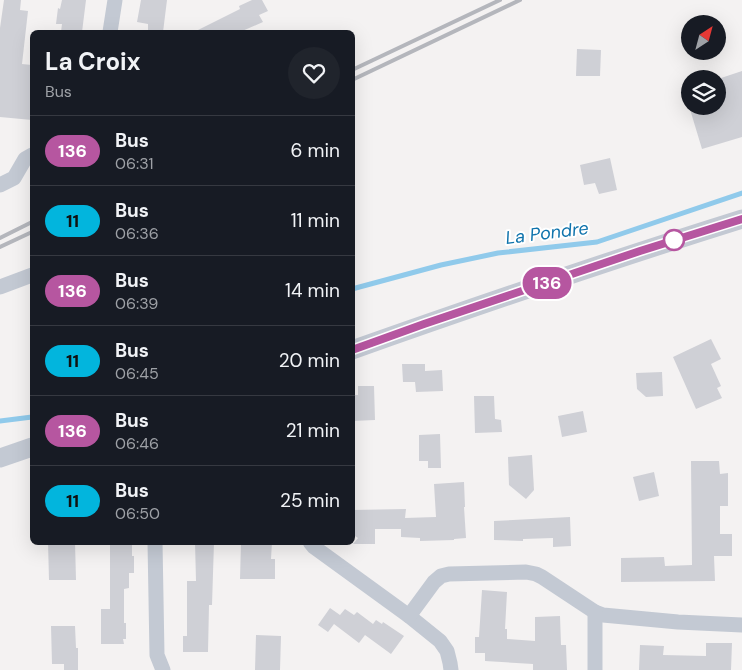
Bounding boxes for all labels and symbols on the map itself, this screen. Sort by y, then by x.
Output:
north arrow [681,15,726,60]
water label: La Pondre [504,216,590,250]
unlabelled marker [663,229,685,251]
line badge: 136 [518,267,576,299]

